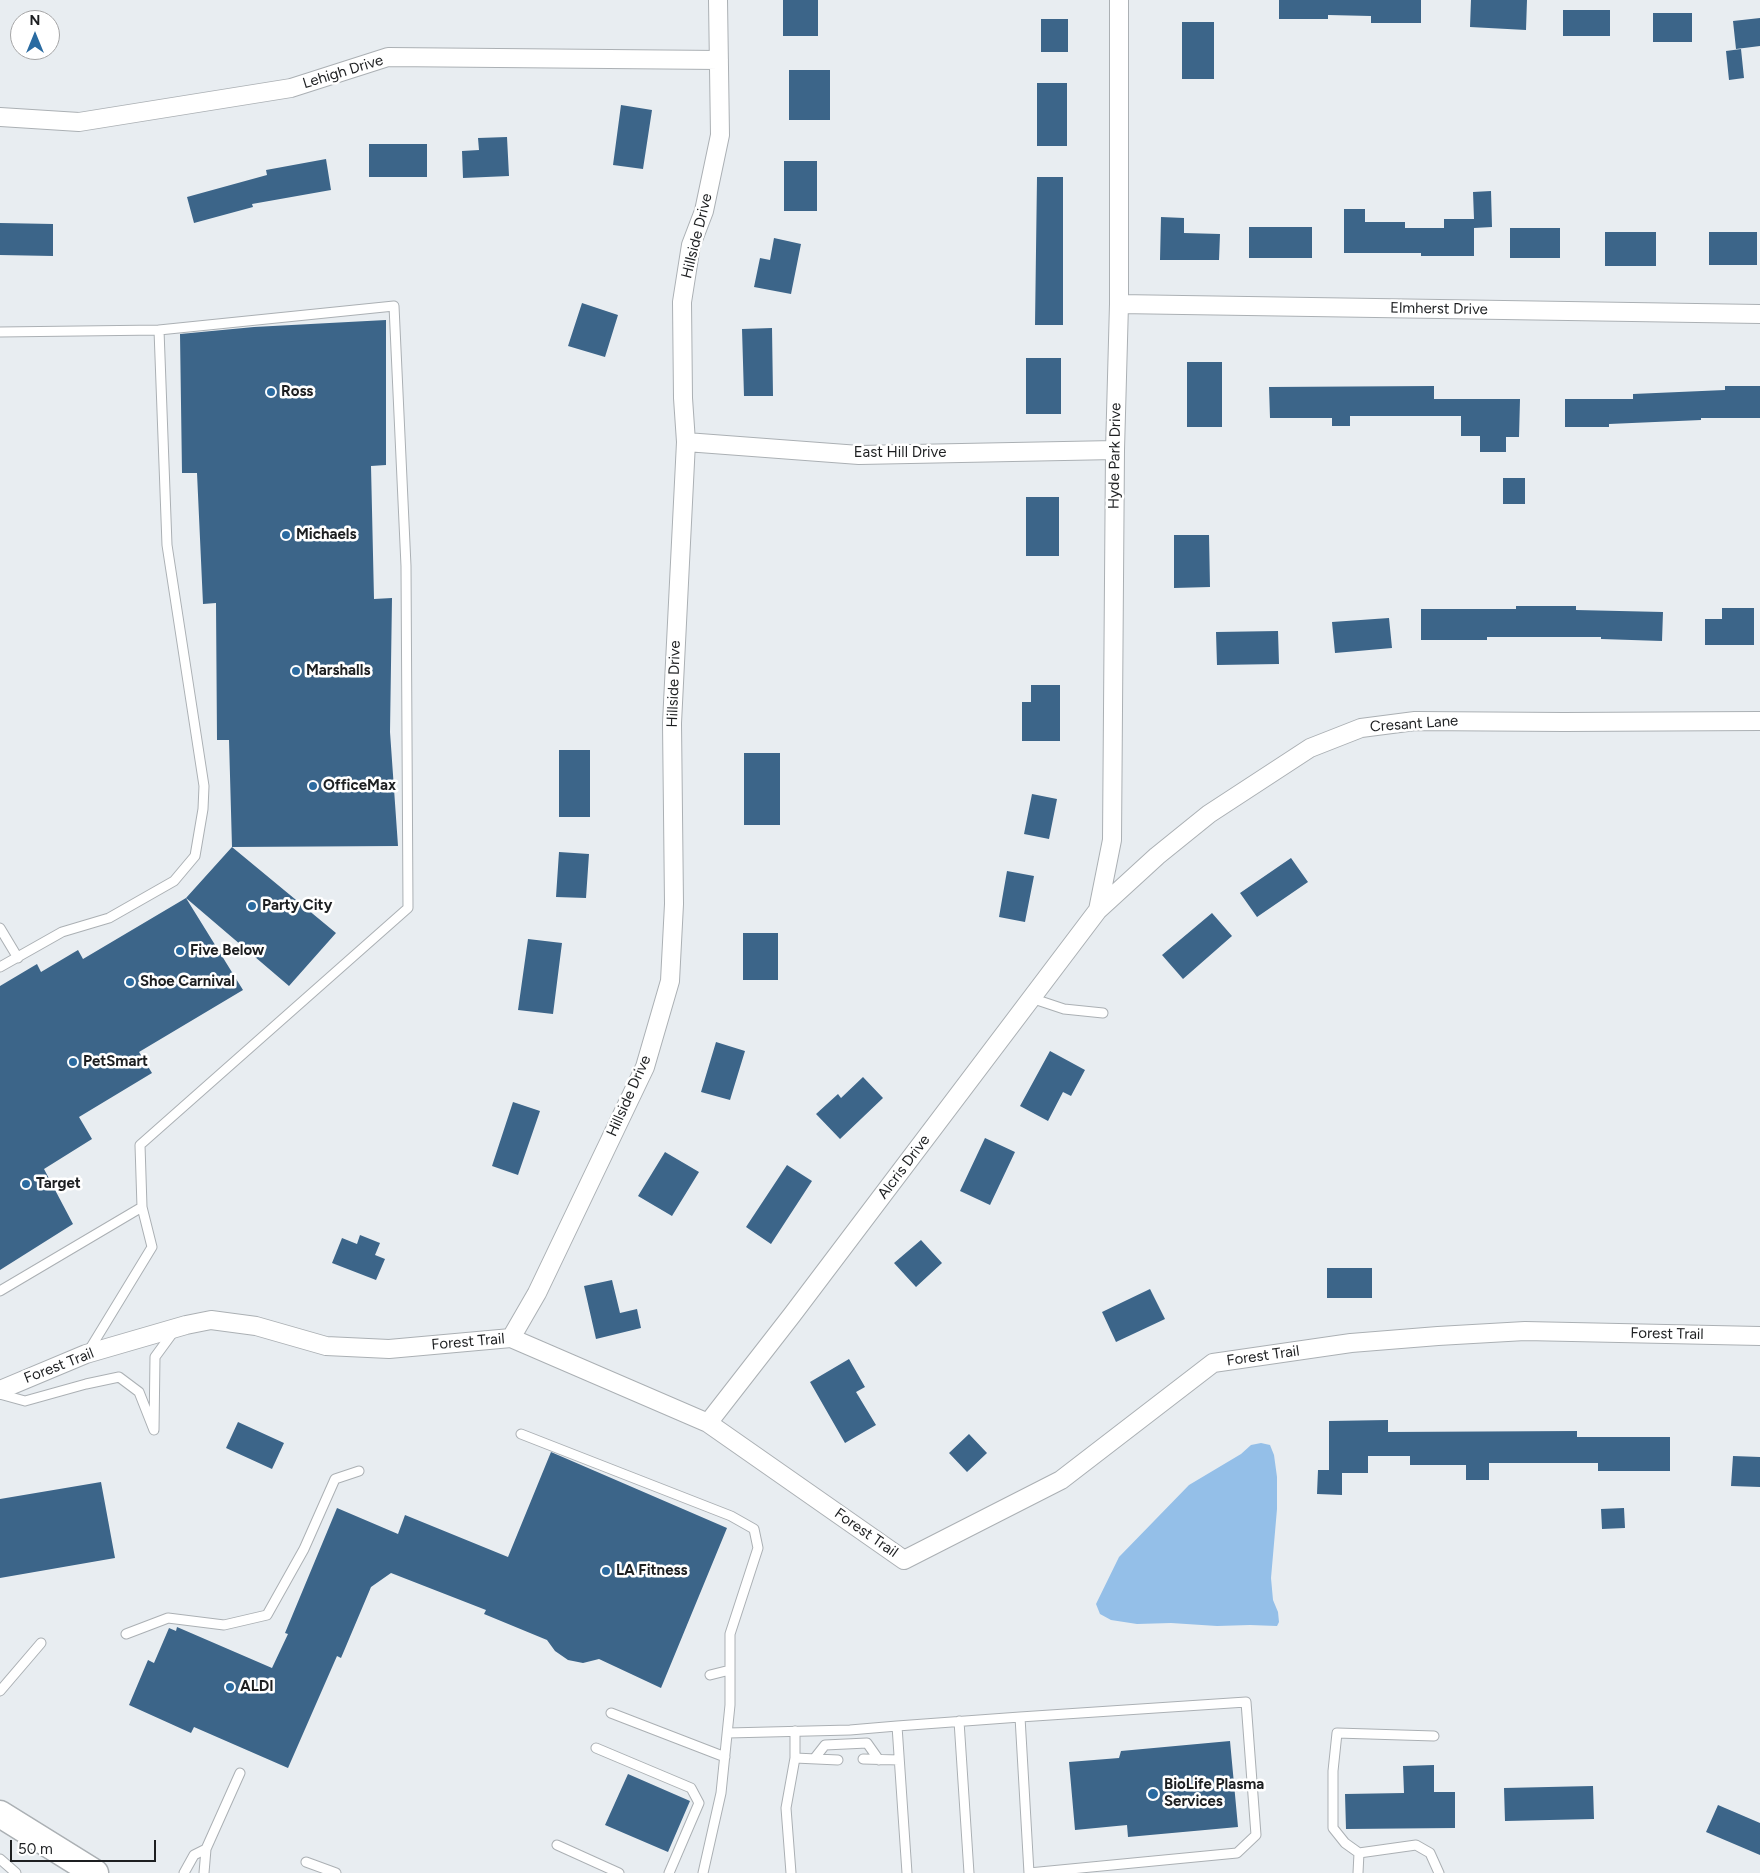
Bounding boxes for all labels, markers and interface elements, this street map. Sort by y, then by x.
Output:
north arrow [10,10,60,60]
text: N [30,12,40,29]
street label: Lehigh Drive [300,51,386,93]
street label: Hillside Drive [678,192,716,280]
street label: Elmherst Drive [1390,299,1488,319]
place label: Ross [281,383,313,401]
marker: Ross [265,386,277,398]
street label: Hyde Park Drive [1105,403,1125,509]
street label: East Hill Drive [854,444,946,462]
place label: Michaels [296,526,357,544]
marker: Michaels [280,529,292,541]
street label: Hillside Drive [663,640,685,728]
place label: Marshalls [306,662,370,680]
marker: Marshalls [290,665,302,677]
street label: Cresant Lane [1369,712,1459,736]
place label: OfficeMax [323,777,396,795]
marker: OfficeMax [307,780,319,792]
place label: Party City [262,897,332,915]
marker: Party City [246,900,258,912]
place label: Five Below [190,942,264,960]
marker: Five Below [174,945,186,957]
place label: Shoe Carnival [140,973,235,991]
marker: Shoe Carnival [124,976,136,988]
place label: PetSmart [83,1053,148,1071]
street label: Hillside Drive [603,1053,655,1139]
marker: PetSmart [67,1056,79,1068]
street label: Alcris Drive [874,1131,934,1203]
place label: Target [36,1175,81,1193]
marker: Target [20,1178,32,1190]
street label: Forest Trail [1630,1324,1704,1344]
street label: Forest Trail [431,1330,505,1354]
street label: Forest Trail [1225,1342,1301,1370]
street label: Forest Trail [21,1344,97,1388]
street label: Forest Trail [831,1505,901,1561]
place label: LA Fitness [616,1562,687,1580]
marker: LA Fitness [600,1565,612,1577]
place label: ALDI [240,1678,274,1696]
marker: ALDI [224,1681,236,1693]
place label: BioLife Plasma Services [1164,1776,1264,1811]
marker: BioLife Plasma Services [1146,1787,1160,1801]
scale bar [12,1830,159,1862]
text: 50 m [18,1840,53,1858]

